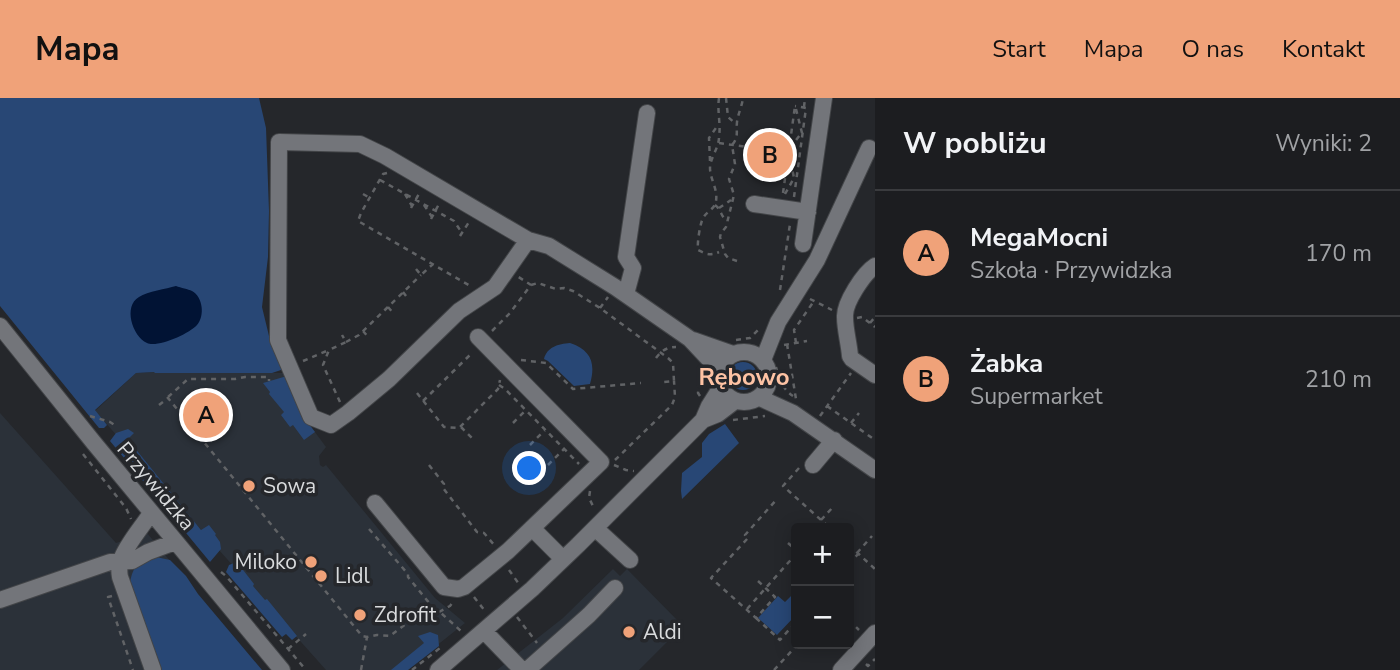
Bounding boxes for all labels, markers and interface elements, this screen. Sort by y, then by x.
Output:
text: Mapa [35,27,120,72]
text: Start [992,33,1046,65]
text: Mapa [1084,33,1144,65]
text: O nas [1182,33,1244,65]
text: Kontakt [1282,33,1365,65]
text: W pobliżu [903,123,1047,164]
text: Wyniki: 2 [1275,128,1372,159]
pin: B [747,129,793,181]
text: MegaMocni [970,220,1108,255]
text: A [917,238,935,269]
text: 170 m [1305,238,1372,269]
text: Szkoła · Przywidzka [970,255,1173,286]
text: Żabka [970,346,1043,381]
district label: Rębowo [698,361,790,393]
text: B [918,364,934,395]
text: 210 m [1305,364,1372,395]
text: Supermarket [970,381,1103,412]
pin: A [183,389,229,441]
street label: Przywidzka [111,436,201,536]
your location [512,451,546,485]
place label: Sowa [263,472,316,500]
marker: Sowa [241,478,257,494]
map controls [791,523,854,649]
button: + [791,523,854,586]
place label: Miloko [234,548,297,576]
marker: Miloko [303,554,319,570]
place label: Lidl [335,562,371,590]
marker: Lidl [313,568,329,584]
button: − [791,586,854,649]
place label: Zdrofit [374,601,437,629]
marker: Zdrofit [352,607,368,623]
place label: Aldi [643,618,682,646]
marker: Aldi [621,624,637,640]

